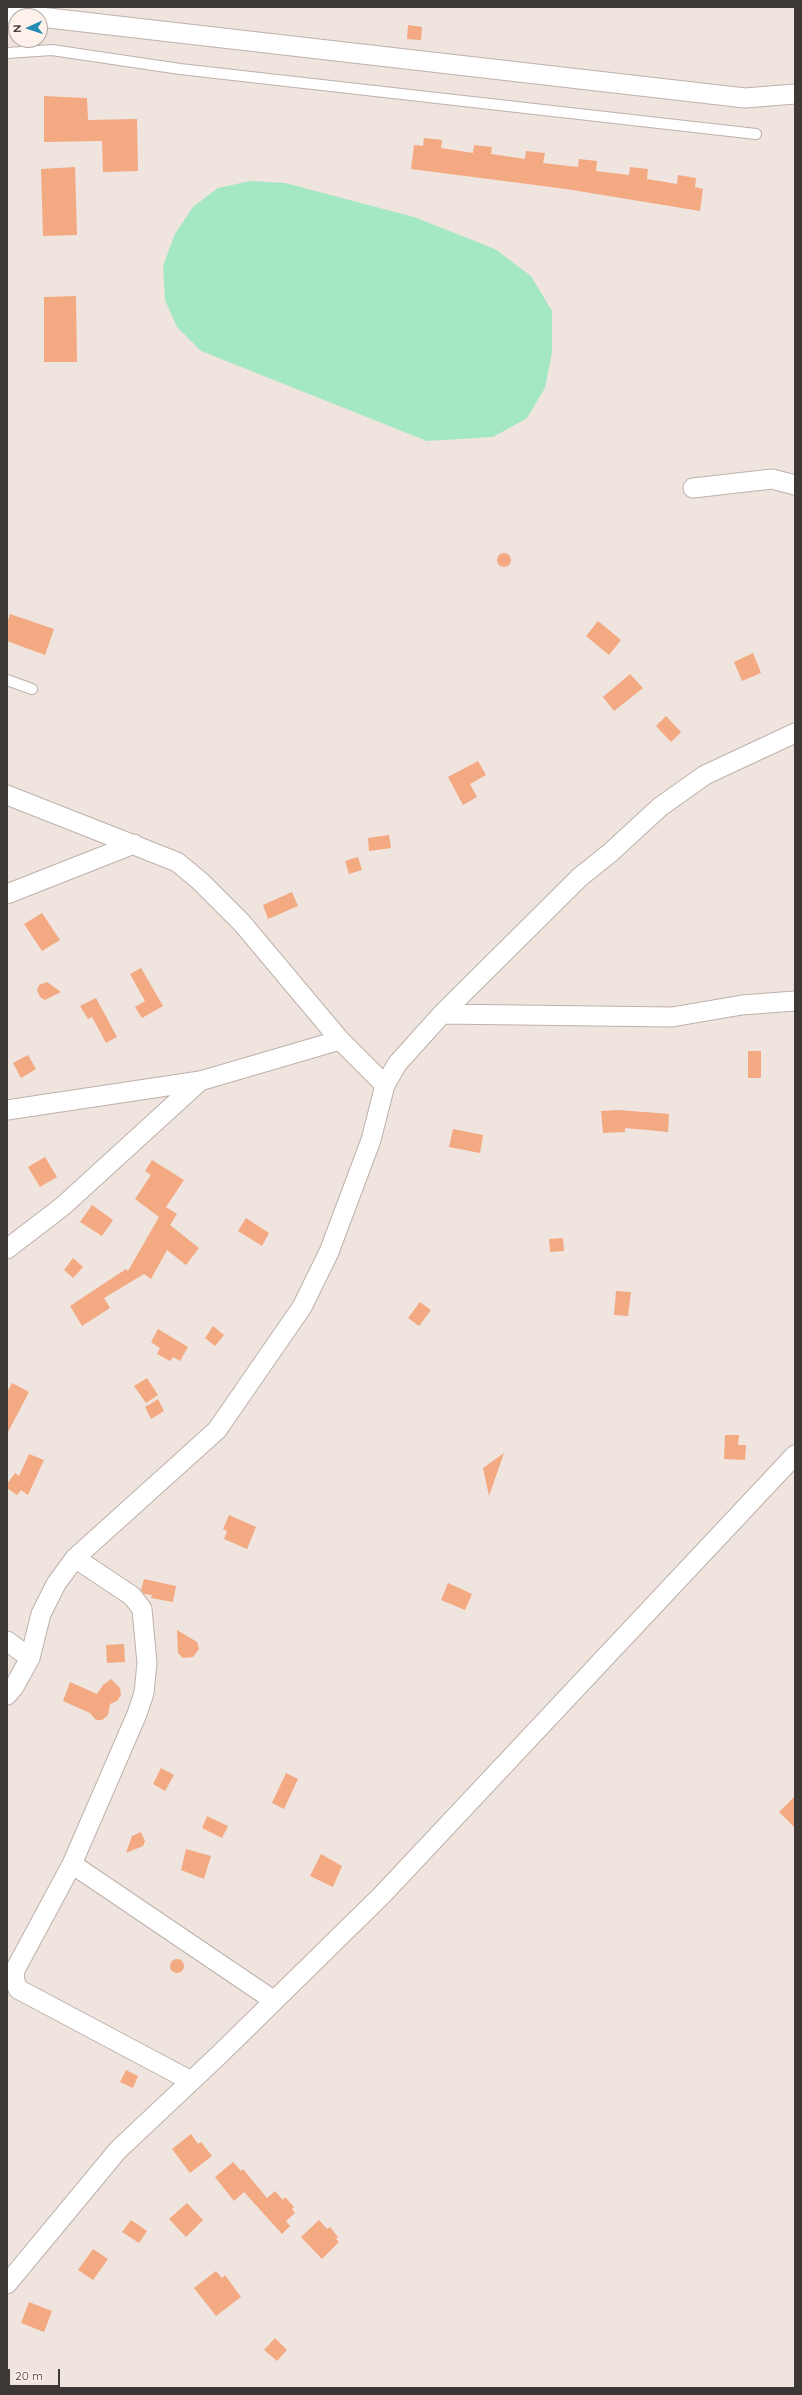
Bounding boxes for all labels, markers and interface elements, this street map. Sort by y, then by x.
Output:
north arrow [8,8,48,48]
text: N [10,24,24,33]
scale bar [10,2361,62,2387]
text: 20 m [15,2368,43,2383]

